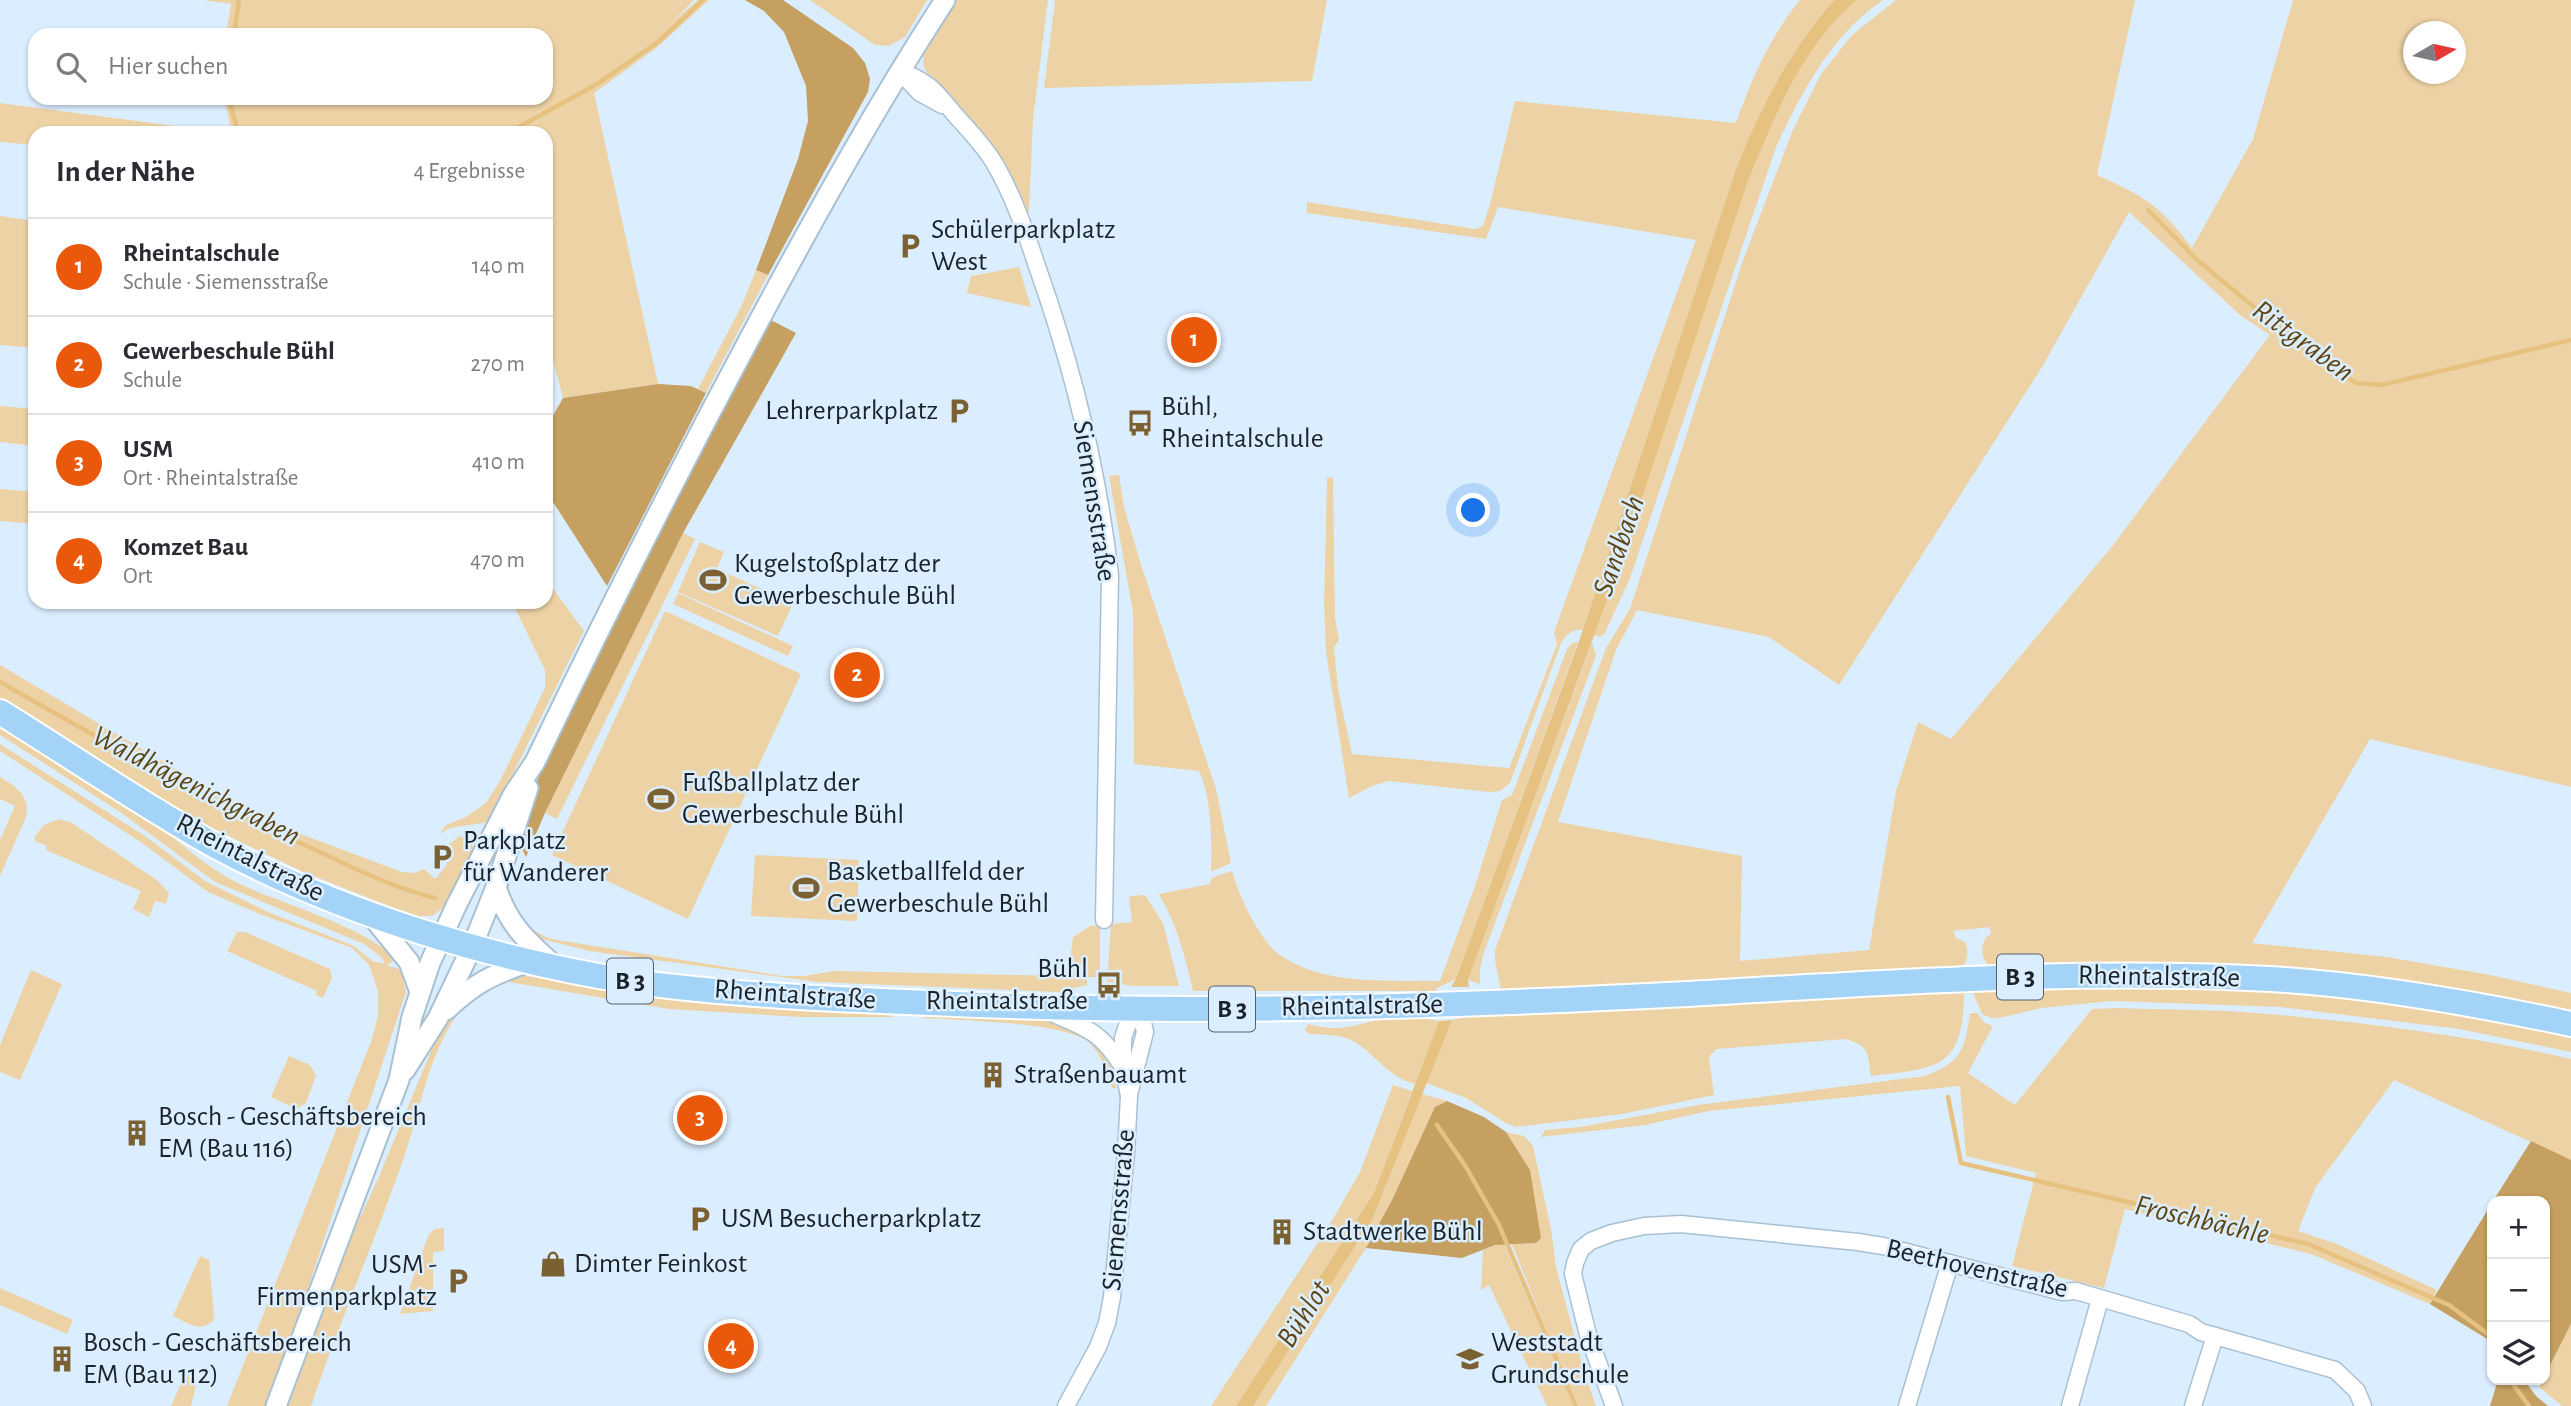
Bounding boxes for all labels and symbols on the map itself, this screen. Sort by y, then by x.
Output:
north arrow [2403,21,2466,84]
place label: Schülerparkplatz West [931,216,1115,276]
parking icon: Schülerparkplatz West [895,231,925,261]
water label: Rittgraben [2247,294,2359,388]
pin: 1 [1171,314,1217,366]
place label: Bühl, Rheintalschule [1161,393,1324,453]
parking icon: Lehrerparkplatz [944,396,974,426]
place label: Lehrerparkplatz [765,397,938,425]
bus stop icon: Bühl, Rheintalschule [1125,408,1155,438]
street label: Siemensstraße [1067,419,1121,583]
water label: Sandbach [1588,492,1650,600]
your location [1456,493,1490,527]
place label: Kugelstoßplatz der Gewerbeschule Bühl [734,550,956,610]
sports icon: Kugelstoßplatz der Gewerbeschule Bühl [698,565,728,595]
pin: 2 [834,649,880,701]
water label: Waldhägenichgraben [87,721,305,851]
place label: Fußballplatz der Gewerbeschule Bühl [682,769,904,829]
sports icon: Fußballplatz der Gewerbeschule Bühl [646,784,676,814]
street label: Rheintalstraße [171,809,329,907]
place label: Parkplatz für Wanderer [463,827,608,887]
parking icon: Parkplatz für Wanderer [427,842,457,872]
place label: Basketballfeld der Gewerbeschule Bühl [827,858,1049,918]
sports icon: Basketballfeld der Gewerbeschule Bühl [791,873,821,903]
road number: B 3 [1997,954,2043,1000]
place label: Bühl Rheintalstraße [926,955,1088,1015]
road number: B 3 [607,958,653,1004]
street label: Rheintalstraße [2078,962,2240,992]
bus stop icon: Bühl Rheintalstraße [1094,970,1124,1000]
street label: Rheintalstraße [713,975,877,1015]
road number: B 3 [1209,986,1255,1032]
street label: Rheintalstraße [1281,991,1443,1021]
building icon: Straßenbauamt [978,1060,1008,1090]
place label: Straßenbauamt [1014,1061,1186,1089]
pin: 3 [677,1092,723,1144]
place label: Bosch - Geschäftsbereich EM (Bau 116) [158,1103,427,1163]
building icon: Bosch - Geschäftsbereich EM (Bau 116) [122,1118,152,1148]
street label: Siemensstraße [1098,1128,1140,1292]
water label: Froschbächle [2132,1190,2272,1250]
parking icon: USM Besucherparkplatz [685,1204,715,1234]
place label: USM Besucherparkplatz [721,1205,981,1233]
building icon: Stadtwerke Bühl [1267,1217,1297,1247]
place label: Stadtwerke Bühl [1303,1218,1483,1246]
street label: Beethovenstraße [1883,1234,2071,1304]
shop icon: Dimter Feinkost [538,1249,568,1279]
place label: Dimter Feinkost [574,1250,747,1278]
place label: USM - Firmenparkplatz [256,1251,437,1311]
parking icon: USM - Firmenparkplatz [443,1266,473,1296]
water label: Bühlot [1271,1275,1337,1353]
pin: 4 [708,1320,754,1372]
place label: Bosch - Geschäftsbereich EM (Bau 112) [83,1329,352,1389]
place label: Weststadt Grundschule [1491,1329,1629,1389]
building icon: Bosch - Geschäftsbereich EM (Bau 112) [47,1344,77,1374]
school or university icon: Weststadt Grundschule [1455,1344,1485,1374]

